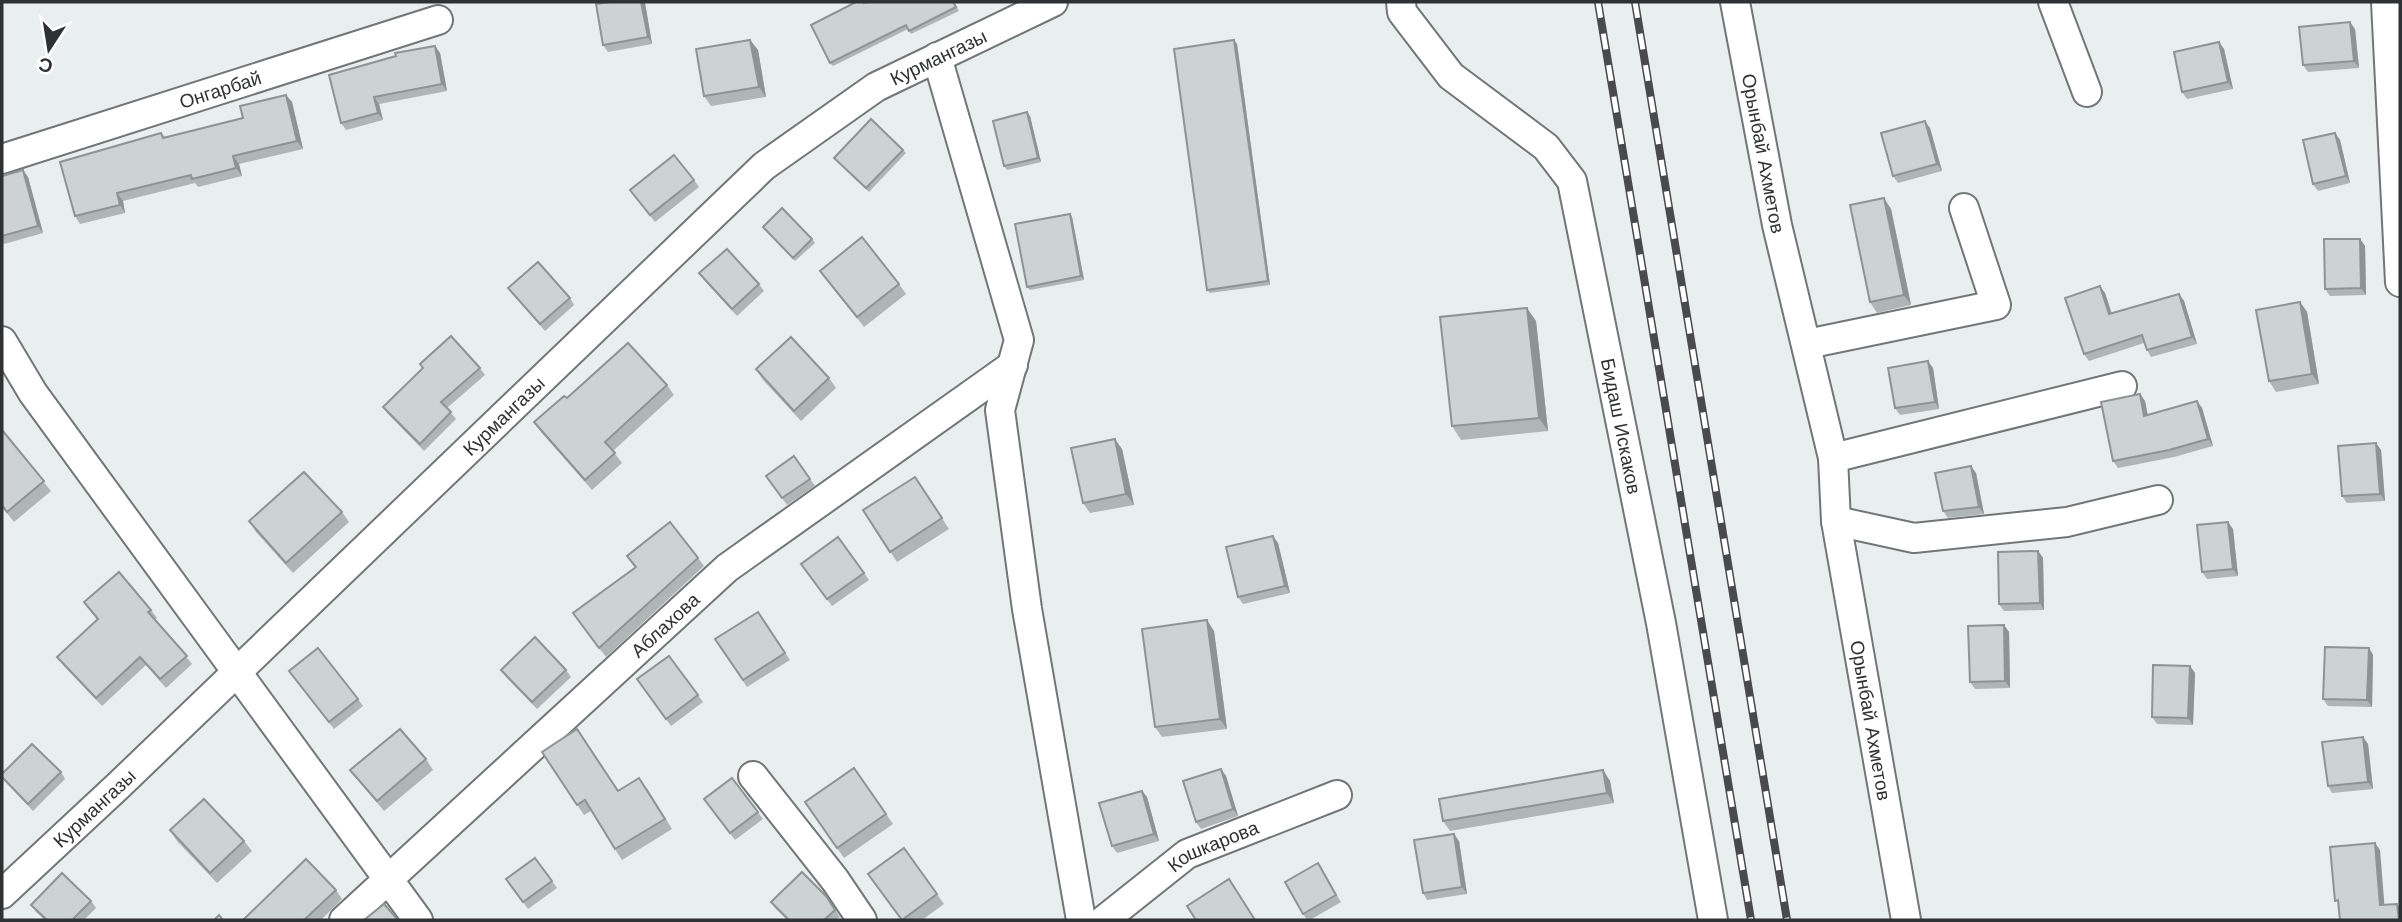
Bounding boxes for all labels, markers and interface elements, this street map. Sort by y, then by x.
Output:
north arrow [14,14,84,84]
street label: Курмангазы [886,24,990,90]
text: С [36,52,55,78]
street label: Онгарбай [176,66,264,113]
street label: Орынбай Ахметов [1737,72,1790,236]
street label: Бидаш Искаков [1596,356,1646,496]
street label: Курмангазы [458,371,549,460]
street label: Аблахова [626,588,704,662]
street label: Орынбай Ахметов [1846,639,1896,802]
street label: Курмангазы [48,764,140,852]
street label: Кошкарова [1163,815,1262,877]

